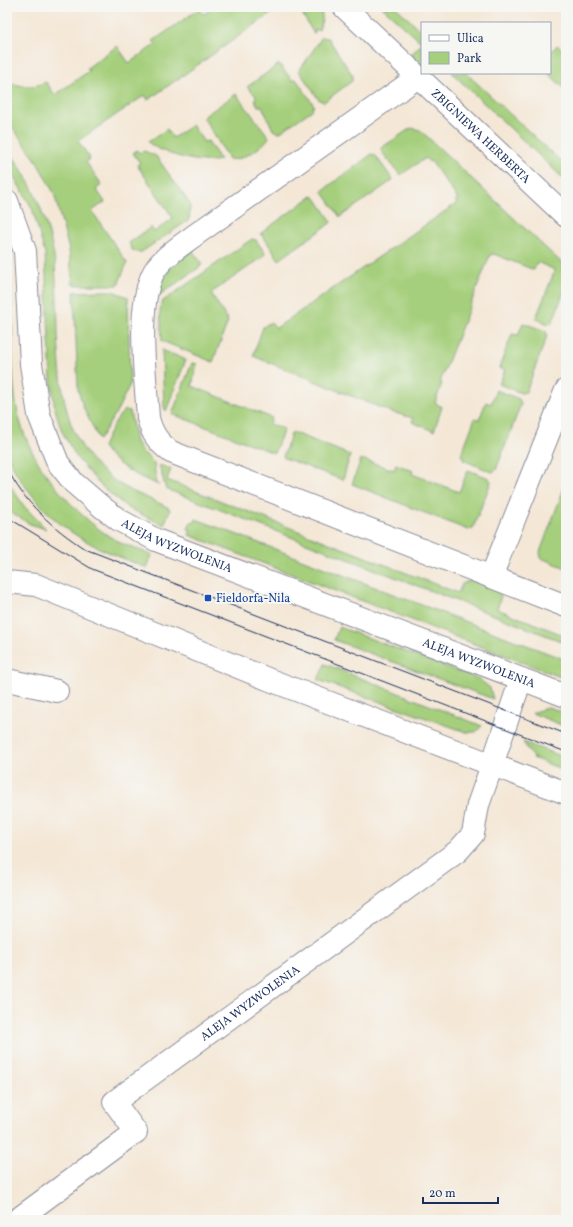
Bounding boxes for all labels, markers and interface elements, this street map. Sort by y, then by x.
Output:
legend [421,22,551,74]
text: Ulica [457,31,484,47]
text: Park [457,51,482,67]
street label: ZBIGNIEWA HERBERTA [427,86,534,188]
street label: ALEJA WYZWOLENIA [118,516,235,577]
place label: Fieldorfa-Nila [216,591,290,607]
marker: Fieldorfa-Nila [203,593,213,603]
street label: ALEJA WYZWOLENIA [420,635,538,693]
street label: ALEJA WYZWOLENIA [198,962,304,1045]
scale bar [423,1179,498,1205]
text: 20 m [429,1186,456,1202]

